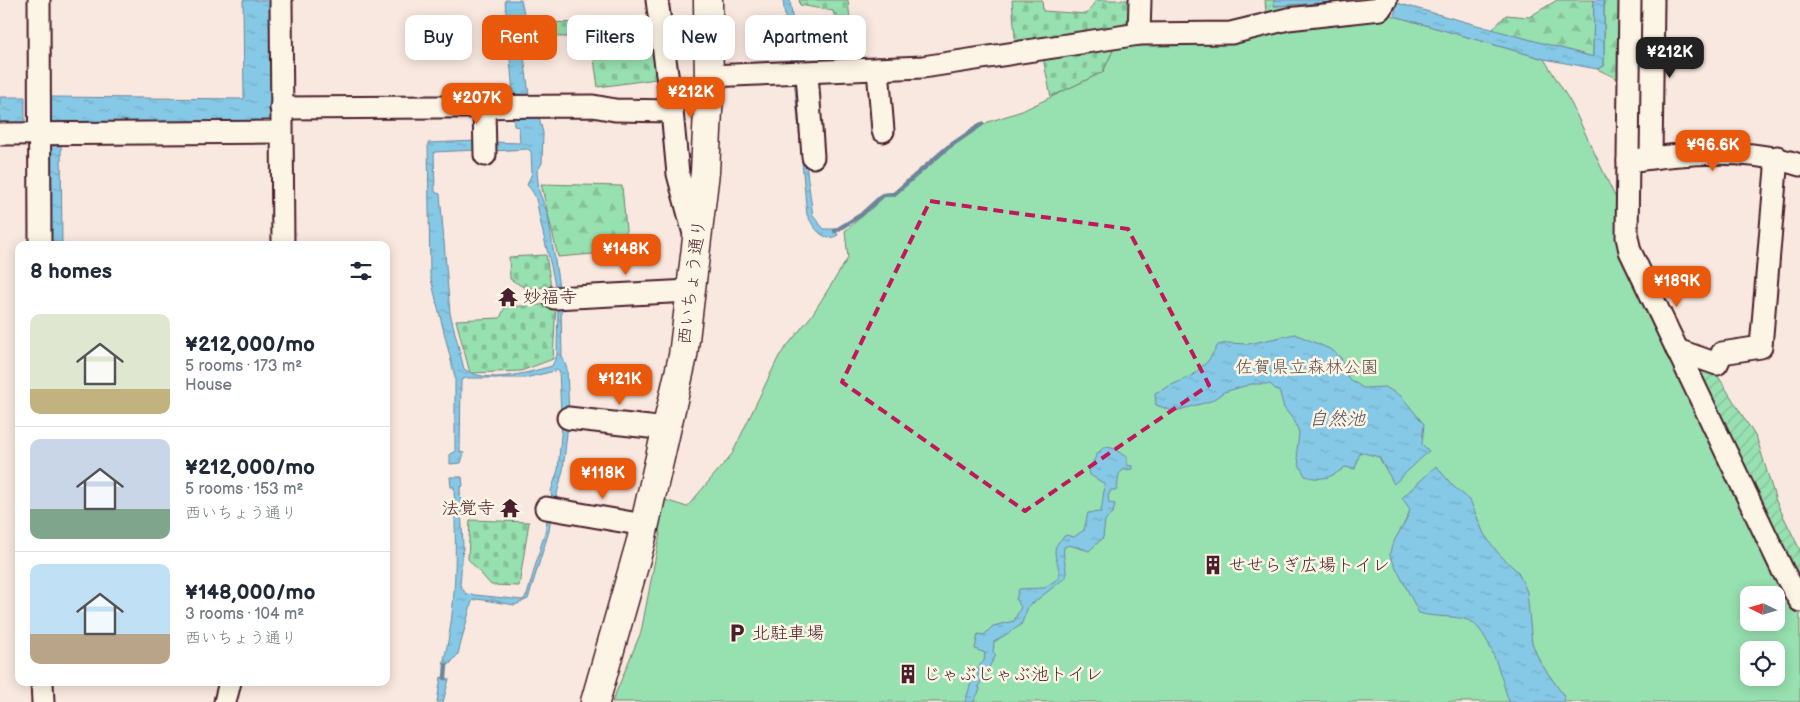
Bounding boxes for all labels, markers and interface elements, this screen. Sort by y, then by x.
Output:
chip: Buy [405,15,472,60]
chip: Rent [482,15,557,60]
chip: Filters [567,15,653,60]
chip: New [663,15,735,60]
chip: Apartment [745,15,866,60]
pin: ¥212K [1635,36,1705,79]
text: ¥212K [1647,43,1693,62]
pin: ¥212K [656,76,726,119]
pin: ¥207K [442,82,512,125]
text: ¥212K [668,83,714,102]
text: ¥207K [453,89,501,108]
pin: ¥96.6K [1672,130,1754,172]
text: ¥96.6K [1686,136,1740,155]
street label: 西いちょう通り [674,218,710,346]
pin: ¥148K [591,234,661,276]
text: ¥148K [603,240,649,259]
icon: filters [347,257,375,285]
text: 8 homes [30,259,112,284]
pin: ¥189K [1642,266,1712,308]
text: ¥189K [1654,272,1700,291]
temple icon: 妙福寺 [497,286,519,308]
place label: 妙福寺 [523,287,577,308]
text: ¥212,000/mo [185,332,315,357]
icon: home [70,334,130,394]
text: 5 rooms · 173 m² [185,357,302,376]
park label: 佐賀県立森林公園 [1235,357,1379,378]
pin: ¥121K [585,364,655,406]
text: ¥121K [598,370,642,389]
text: House [185,376,232,395]
water label: 自然池 [1308,408,1366,431]
text: ¥212,000/mo [185,455,315,480]
pin: ¥118K [568,458,638,500]
icon: home [70,459,130,519]
text: ¥118K [581,464,625,483]
text: 5 rooms · 153 m² [185,480,303,499]
temple icon: 法覚寺 [499,497,521,519]
place label: 法覚寺 [441,498,495,519]
text: 西いちょう通り [185,504,297,523]
building icon: せせらぎ広場トイレ [1202,554,1224,576]
place label: せせらぎ広場トイレ [1228,555,1390,576]
text: ¥148,000/mo [185,580,315,605]
icon: home [70,584,130,644]
north arrow [1740,586,1785,631]
map controls [1740,586,1785,686]
text: 3 rooms · 104 m² [185,605,304,624]
parking icon: 北駐車場 [726,622,748,644]
place label: 北駐車場 [752,623,824,644]
text: 西いちょう通り [185,629,297,648]
button: locate [1740,641,1785,686]
building icon: じゃぶじゃぶ池トイレ [897,663,919,685]
place label: じゃぶじゃぶ池トイレ [923,664,1103,685]

